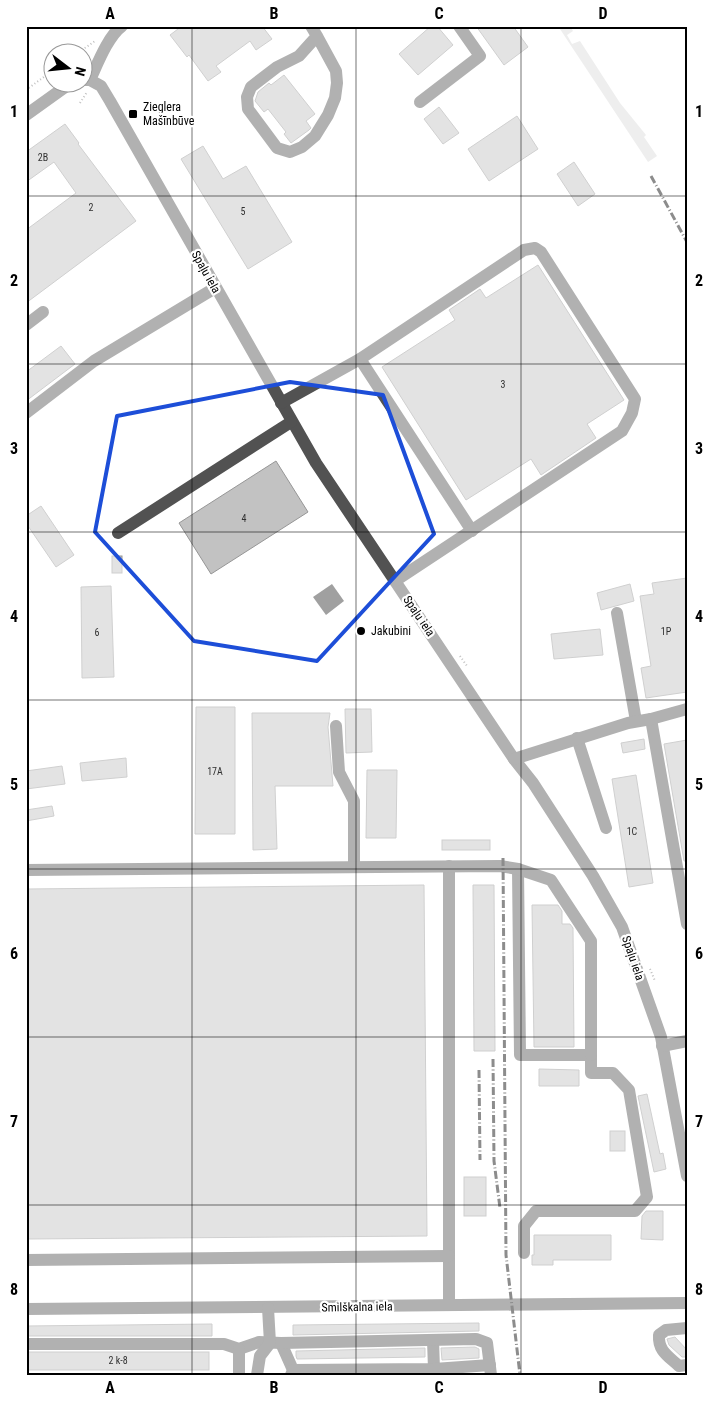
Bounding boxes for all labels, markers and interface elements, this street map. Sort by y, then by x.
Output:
text: A [105,4,115,23]
text: B [270,4,279,23]
text: C [434,4,444,23]
text: D [598,4,608,23]
north arrow [42,42,92,92]
text: N [72,65,89,78]
place label: Zieglera Mašīnbūve [143,100,195,128]
text: 1 [10,102,18,121]
text: 1 [695,102,703,121]
marker: Zieglera Mašīnbūve [127,108,139,120]
house number: 2B [38,152,48,163]
house number: 2 [89,202,94,213]
house number: 5 [241,206,246,217]
street label: Spaļu iela [188,248,223,296]
text: 2 [10,271,18,290]
text: 2 [695,271,703,290]
house number: 3 [501,379,506,390]
text: 3 [10,439,18,458]
text: 3 [695,439,703,458]
house number: 4 [242,513,247,524]
street label: Spaļu iela [399,593,438,640]
text: 4 [10,607,18,626]
text: 4 [695,607,703,626]
place label: Jakubini [371,624,411,638]
marker: Jakubini [355,625,367,637]
house number: 1P [661,626,672,637]
house number: 6 [95,627,100,638]
house number: 17A [207,766,223,777]
text: 5 [10,775,18,794]
text: 5 [695,775,703,794]
house number: 1C [627,826,638,837]
street label: Spaļu iela [618,934,647,983]
text: 6 [10,944,18,963]
text: 6 [695,944,703,963]
text: 7 [10,1112,18,1131]
text: 7 [695,1112,703,1131]
text: 8 [10,1280,18,1299]
text: 8 [695,1280,703,1299]
street label: Smilškalna iela [321,1299,393,1315]
house number: 2 k-8 [108,1355,128,1366]
text: A [105,1378,115,1397]
text: B [270,1378,279,1397]
text: C [434,1378,444,1397]
text: D [598,1378,608,1397]

